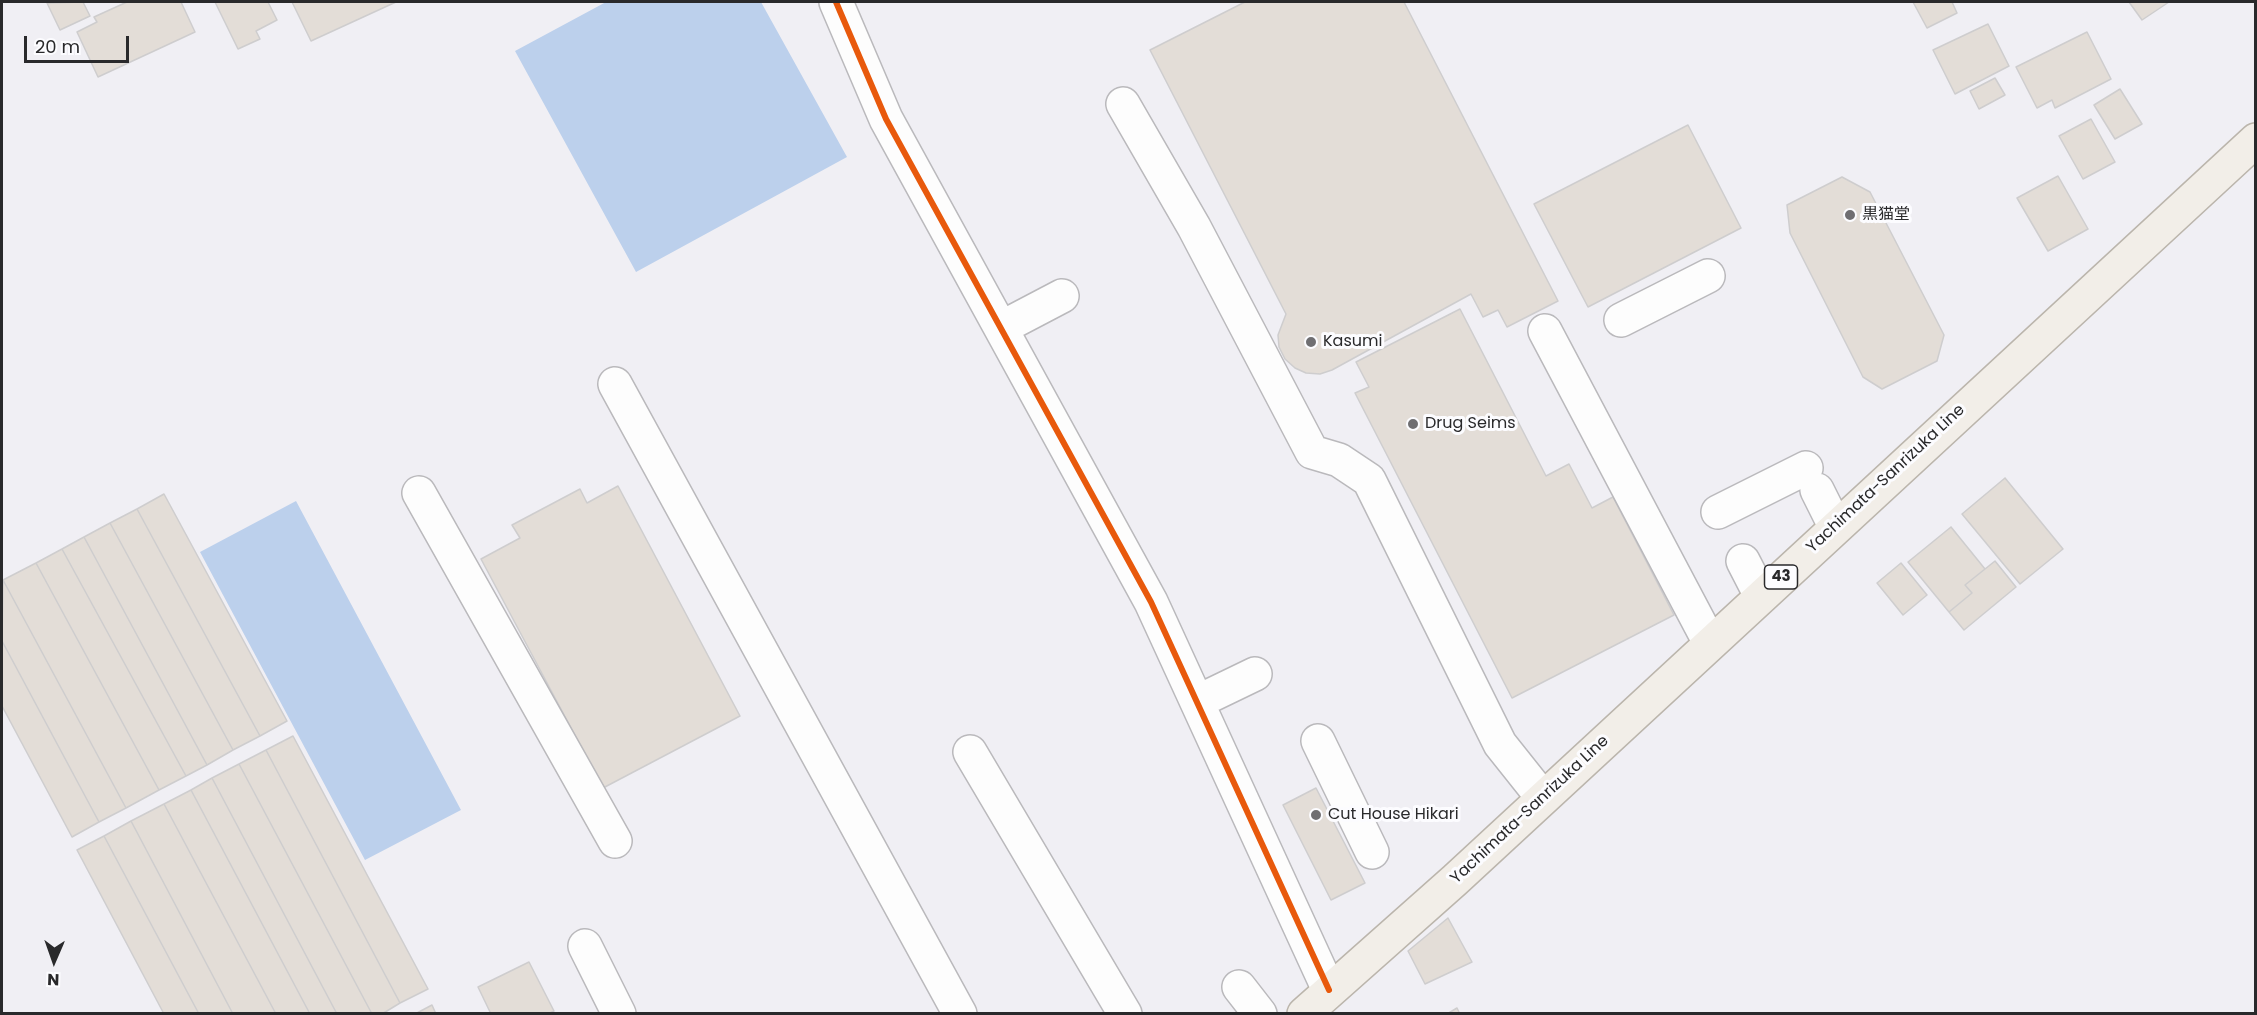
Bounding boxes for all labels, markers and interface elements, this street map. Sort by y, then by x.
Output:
scale bar [27,24,132,62]
text: 20 m [35,34,80,59]
place label: 黒猫堂 [1862,205,1910,225]
marker: 黒猫堂 [1843,208,1857,222]
place label: Kasumi [1323,332,1382,352]
marker: Kasumi [1304,335,1318,349]
street label: Yachimata-Sanrizuka Line [1803,401,1969,557]
place label: Drug Seims [1425,414,1516,434]
marker: Drug Seims [1406,417,1420,431]
road number: 43 [1764,565,1798,589]
street label: Yachimata-Sanrizuka Line [1447,732,1613,888]
place label: Cut House Hikari [1328,805,1459,825]
marker: Cut House Hikari [1309,808,1323,822]
north arrow [24,931,84,991]
text: N [47,968,60,991]

